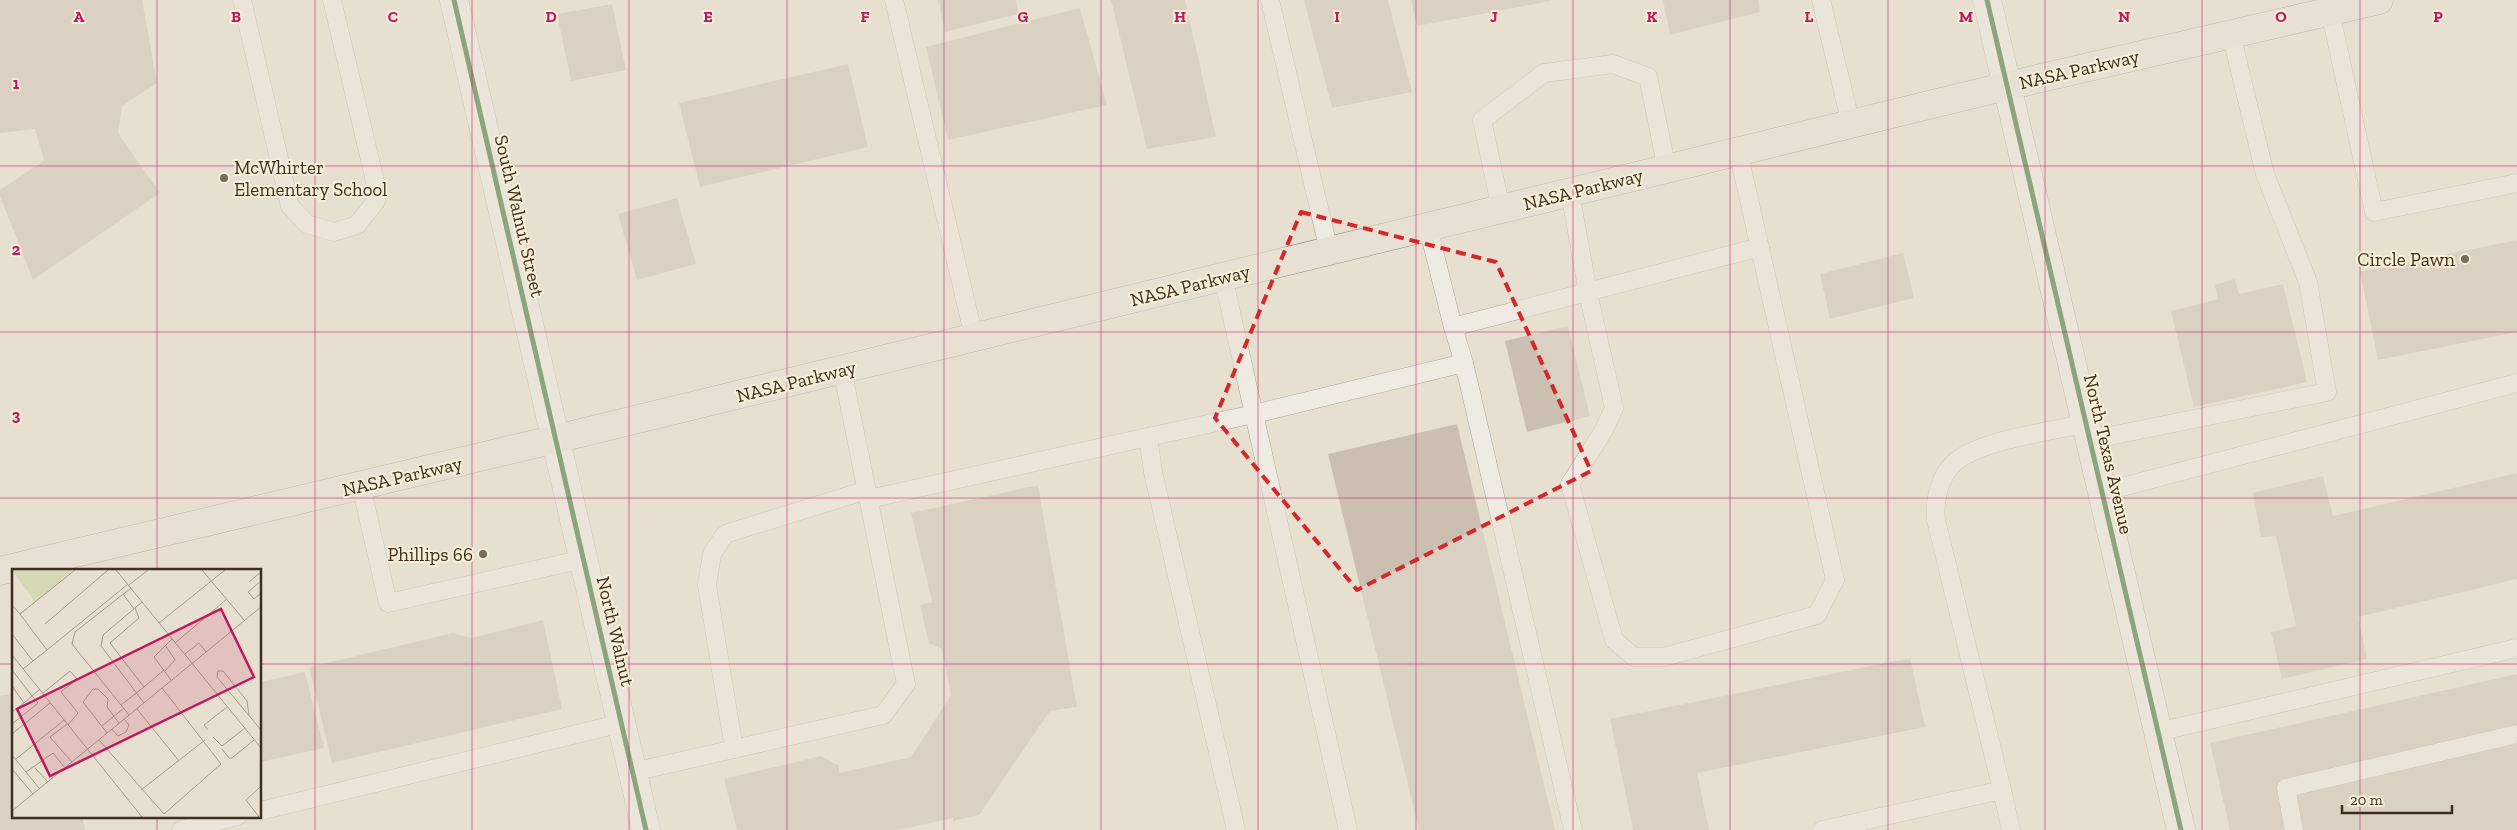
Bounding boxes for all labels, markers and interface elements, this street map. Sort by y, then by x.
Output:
text: A [74,7,85,26]
text: B [231,7,241,26]
text: C [388,7,398,26]
text: D [545,7,557,26]
text: E [703,7,713,26]
text: F [860,7,870,26]
text: G [1018,7,1029,26]
text: H [1174,7,1186,26]
text: I [1334,7,1340,26]
text: J [1490,7,1498,26]
text: K [1647,7,1658,26]
text: L [1805,7,1814,26]
text: M [1959,7,1973,26]
text: N [2118,7,2130,26]
text: O [2275,7,2287,26]
text: P [2433,7,2443,26]
street label: NASA Parkway [2017,44,2142,94]
text: 1 [13,74,20,93]
street label: South Walnut Street [490,133,549,299]
place label: McWhirter Elementary School [234,156,387,201]
street label: NASA Parkway [1521,163,1646,215]
marker: McWhirter Elementary School [218,172,230,184]
text: 2 [12,240,21,259]
place label: Circle Pawn [2357,248,2455,271]
marker: Circle Pawn [2459,253,2471,265]
street label: NASA Parkway [1128,259,1253,311]
street label: NASA Parkway [734,355,859,407]
street label: North Texas Avenue [2079,372,2138,536]
text: 3 [12,406,21,425]
street label: NASA Parkway [340,451,465,501]
place label: Phillips 66 [387,543,473,566]
marker: Phillips 66 [477,548,489,560]
inset map [12,569,261,818]
street label: North Walnut [592,574,639,688]
scale bar [2342,782,2452,814]
text: 20 m [2350,791,2383,809]

